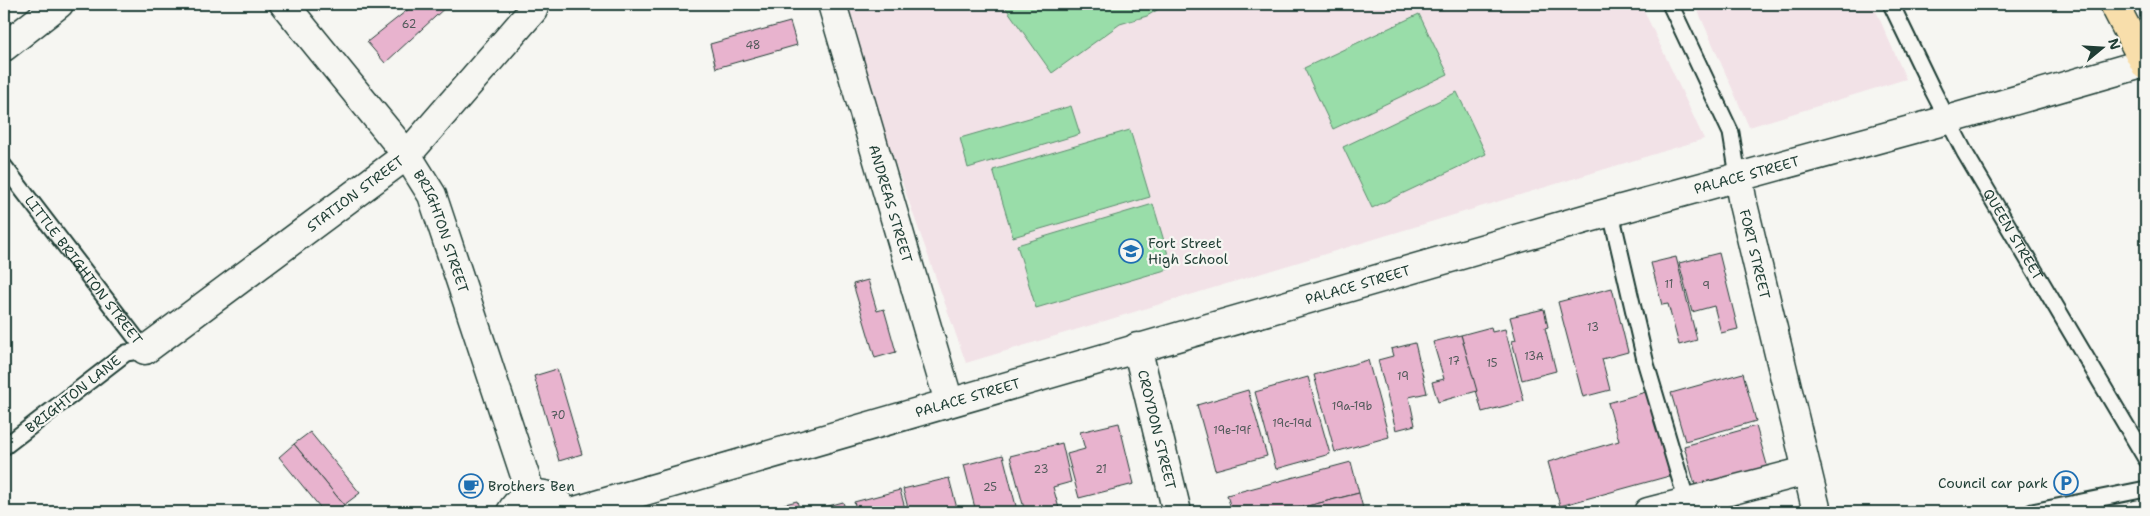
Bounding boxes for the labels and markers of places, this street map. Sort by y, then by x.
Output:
place label: Fort Street High School [1148,234,1229,268]
school or university icon: Fort Street High School [1118,238,1144,264]
parking icon: Council car park [2053,470,2079,496]
cafe icon: Brothers Ben [458,473,484,499]
place label: Council car park [1938,474,2048,492]
place label: Brothers Ben [488,477,575,495]

